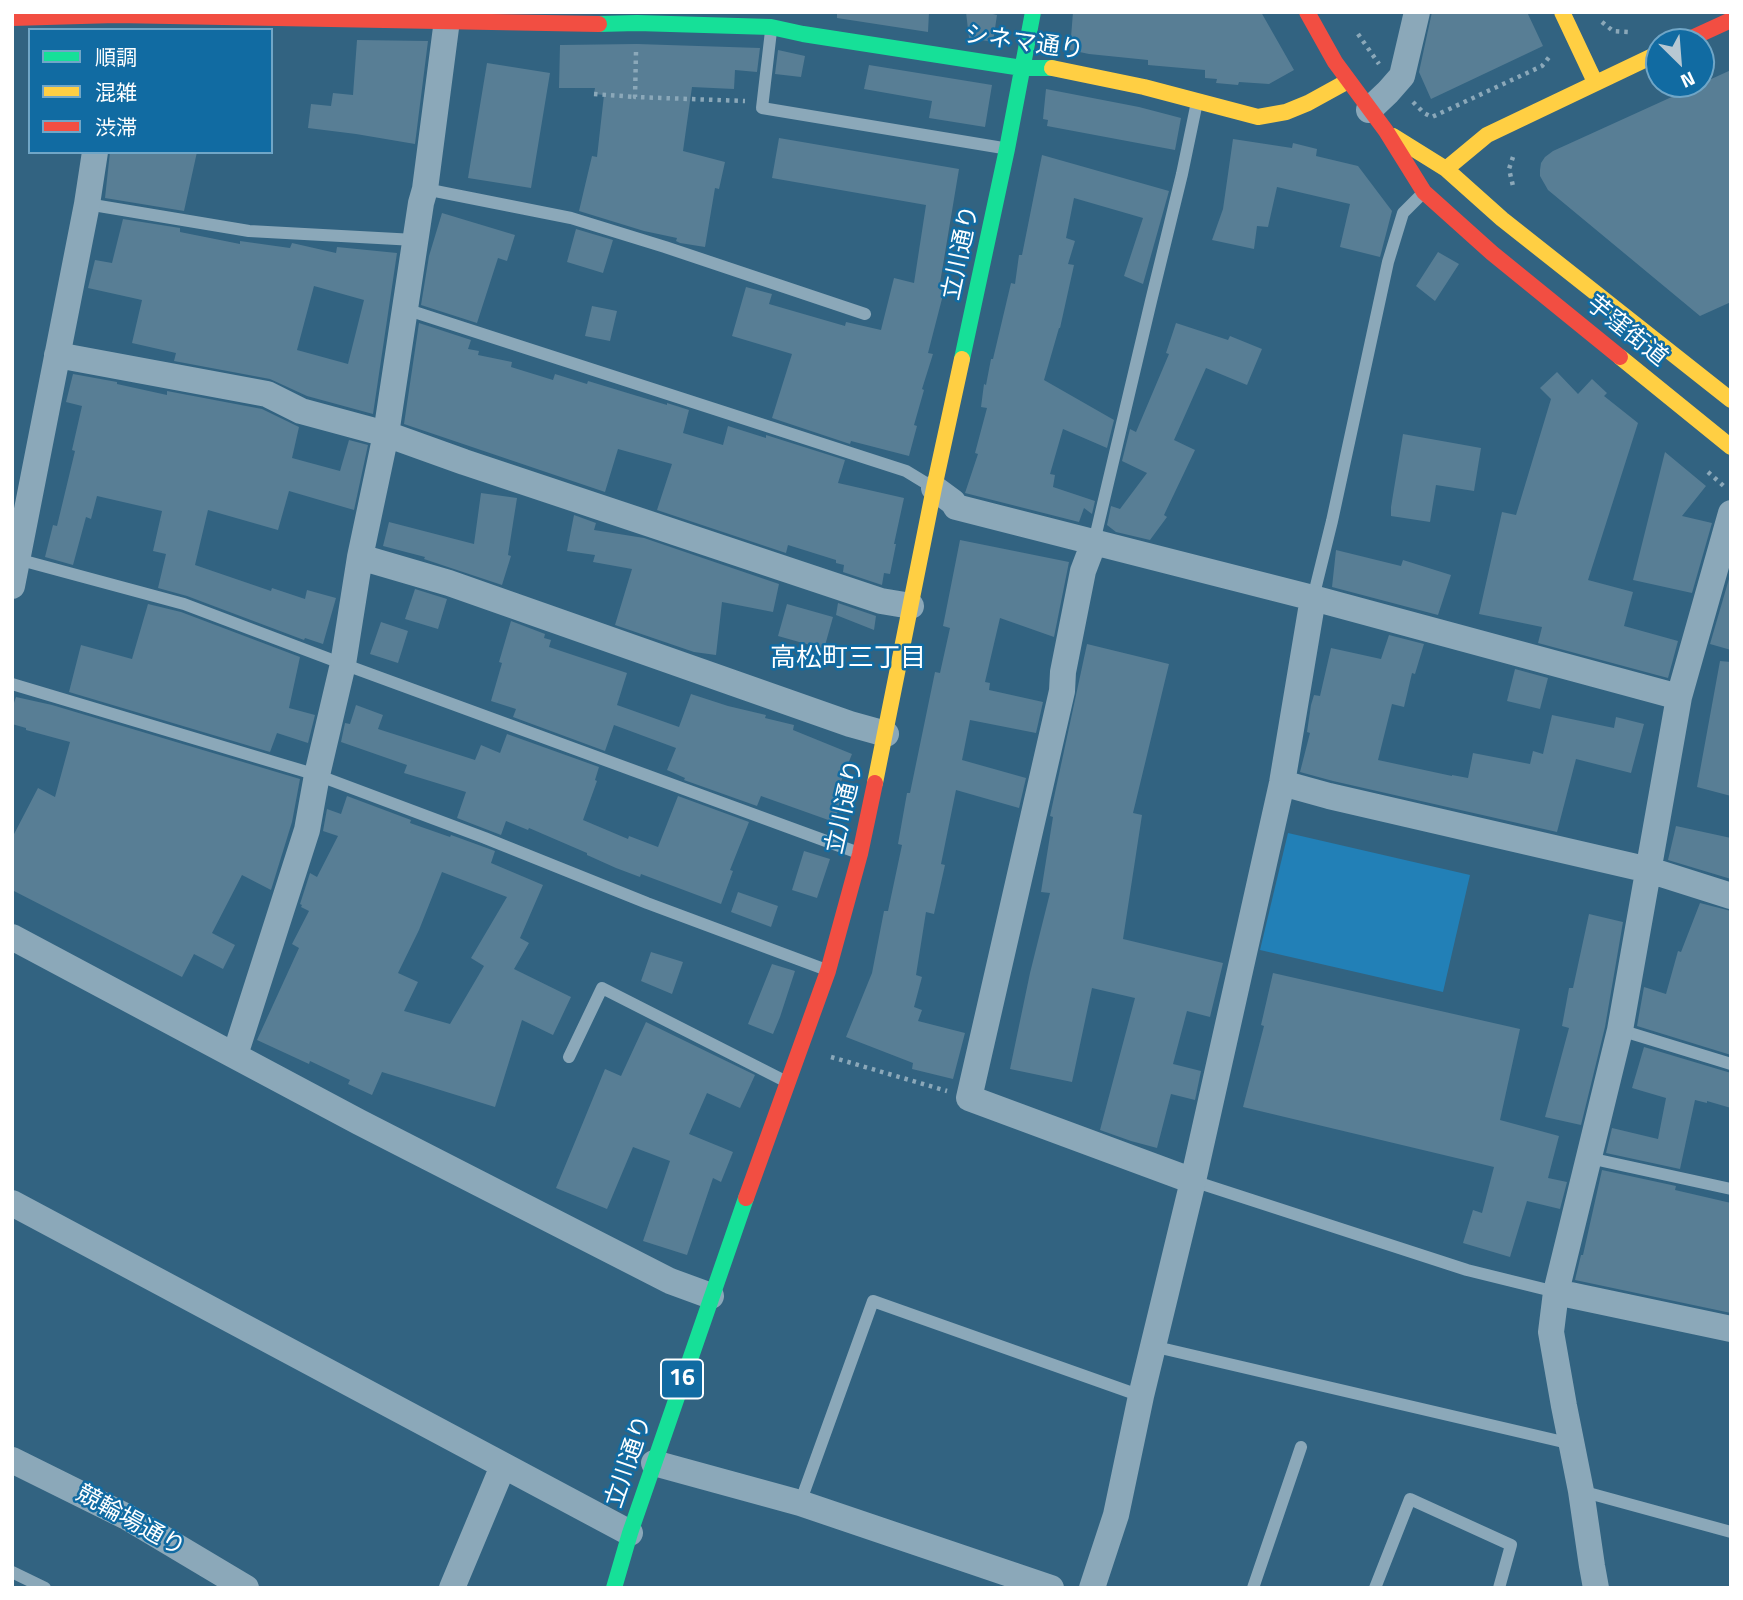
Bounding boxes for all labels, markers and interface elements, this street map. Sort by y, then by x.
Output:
street label: シネマ通り [963,21,1085,67]
legend [28,28,273,154]
north arrow [1645,28,1715,98]
text: 順調 [95,41,137,73]
text: N [1676,65,1700,97]
text: 混雑 [95,76,137,108]
text: 渋滞 [95,111,137,143]
street label: 立川通り [938,203,986,303]
street label: 芋窪街道 [1580,291,1672,373]
district label: 高松町三丁目 [770,644,926,676]
street label: 立川通り [821,757,871,857]
road number: 16 [661,1360,703,1398]
street label: 立川通り [601,1412,659,1512]
street label: 競輪場通り [71,1480,189,1564]

